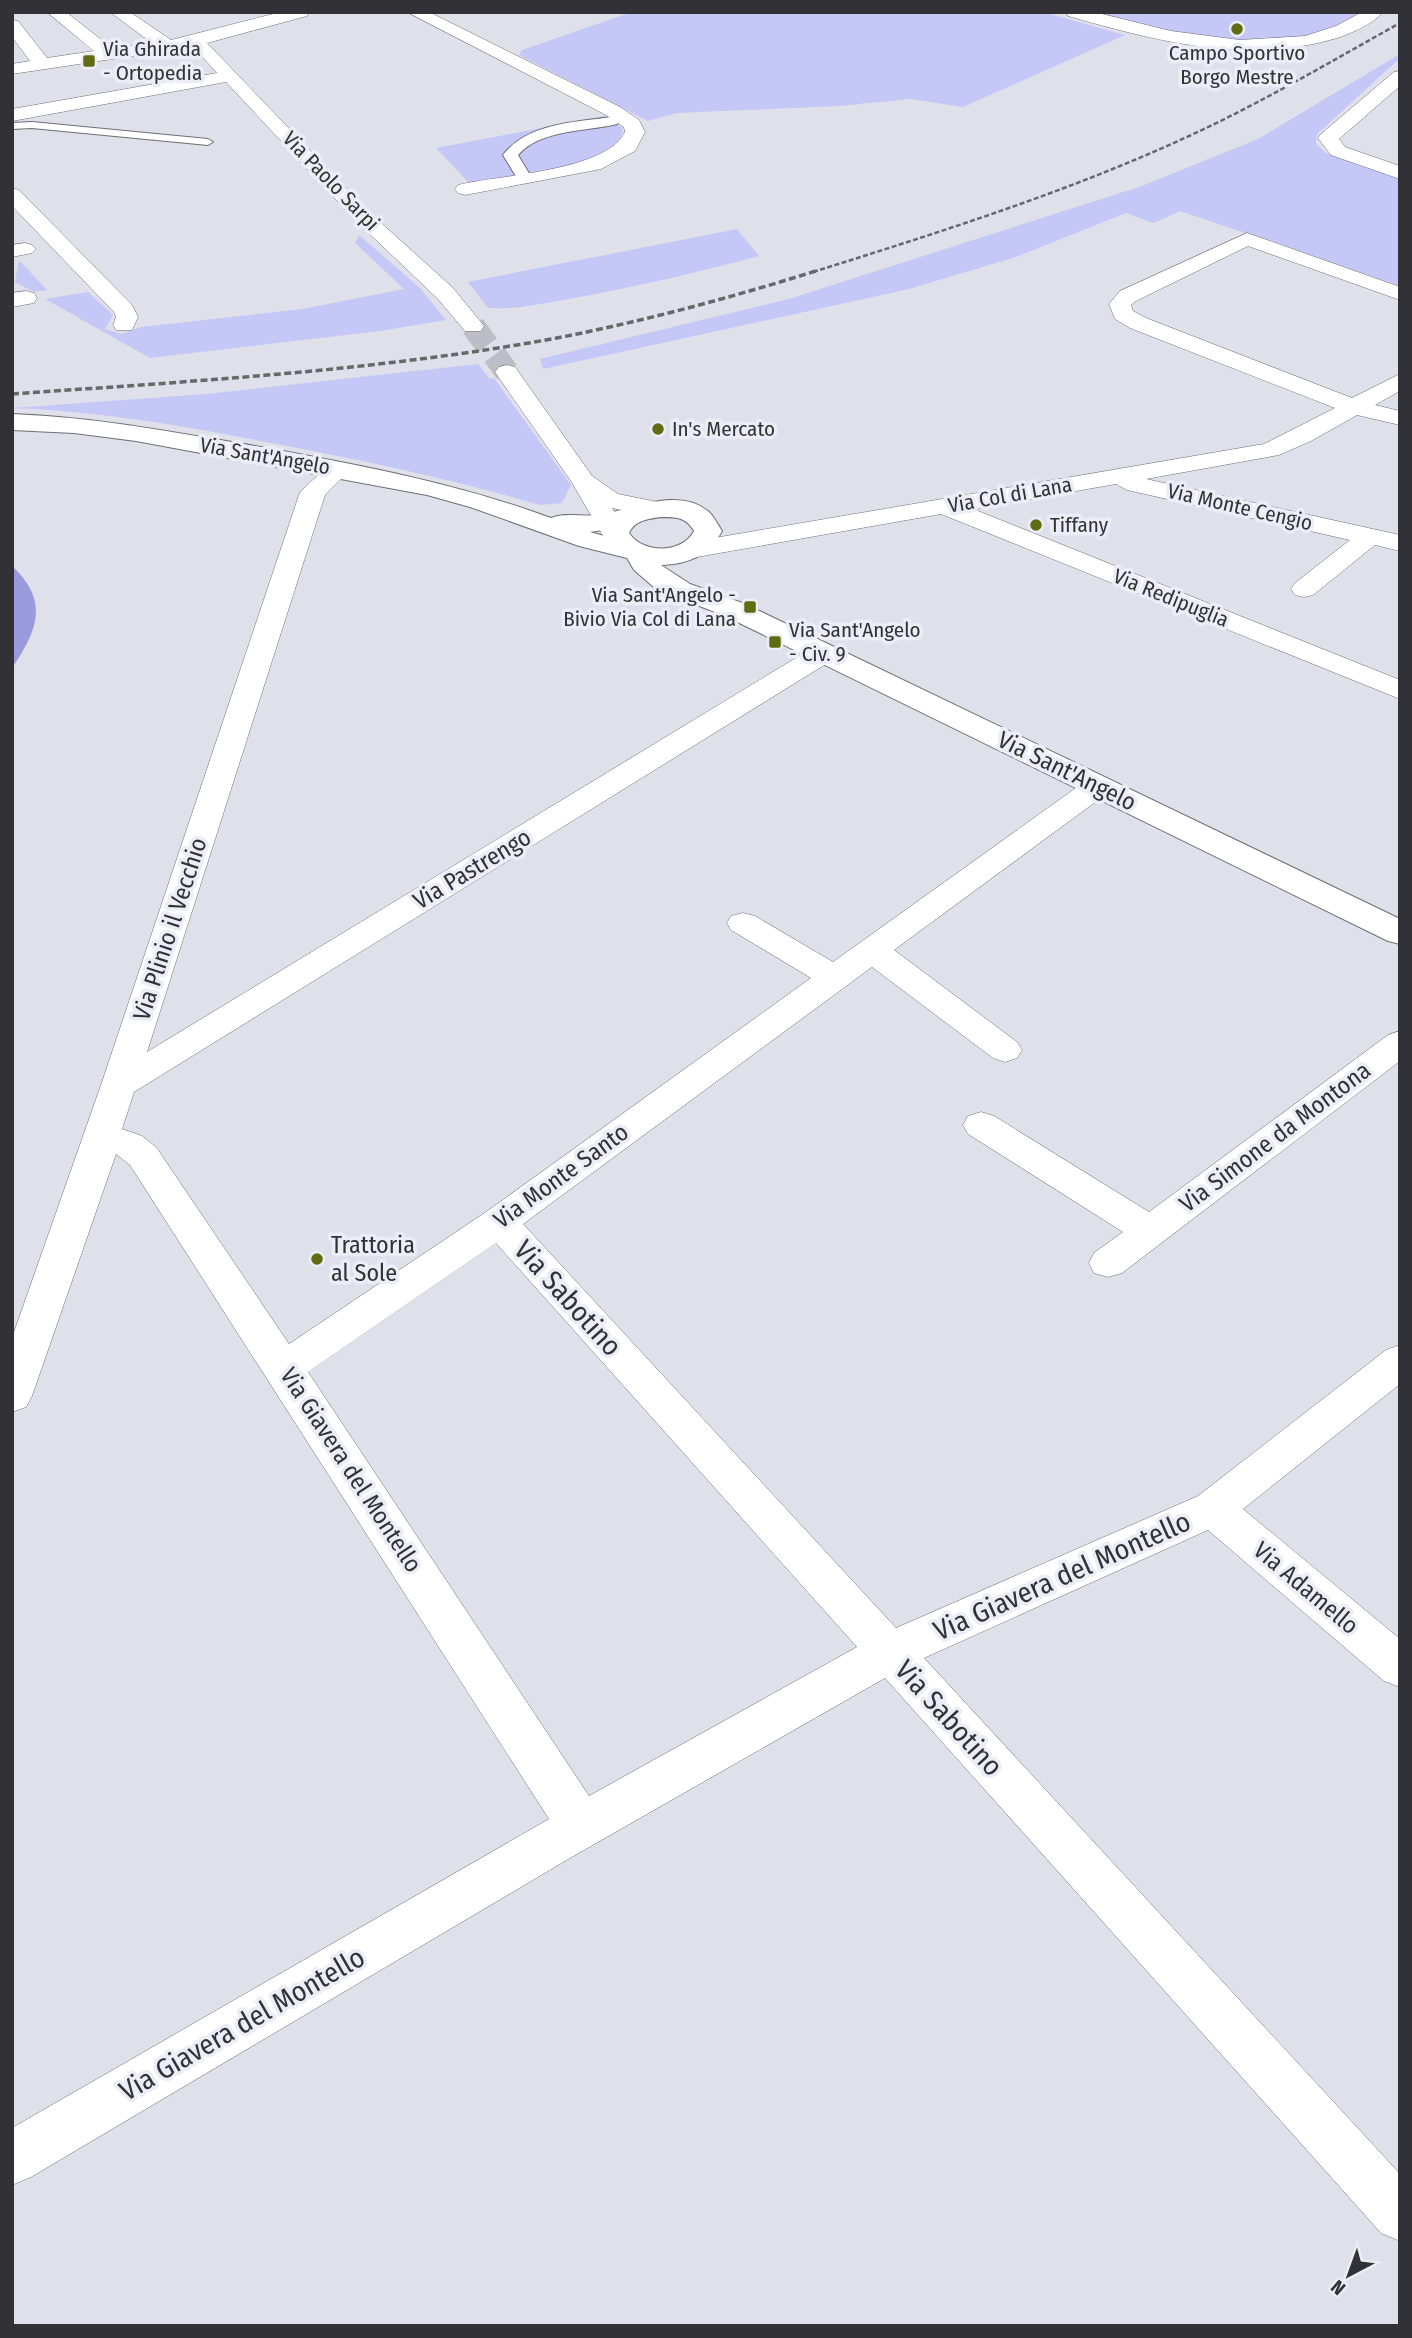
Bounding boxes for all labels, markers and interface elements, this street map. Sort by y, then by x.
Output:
marker: Campo Sportivo Borgo Mestre [1229,21,1245,37]
place label: Via Ghirada - Ortopedia [103,36,202,86]
place label: Campo Sportivo Borgo Mestre [1169,40,1305,90]
marker: Via Ghirada - Ortopedia [81,53,97,69]
street label: Via Paolo Sarpi [277,126,385,236]
place label: In's Mercato [672,416,775,442]
marker: In's Mercato [650,421,666,437]
street label: Via Sant'Angelo [198,432,332,480]
street label: Via Col di Lana [946,471,1074,519]
street label: Via Monte Cengio [1165,478,1315,536]
place label: Tiffany [1050,512,1109,538]
marker: Tiffany [1028,517,1044,533]
street label: Via Redipuglia [1109,563,1233,633]
place label: Via Sant'Angelo - Bivio Via Col di Lana [563,582,736,632]
marker: Via Sant'Angelo - Bivio Via Col di Lana [742,599,758,615]
place label: Via Sant'Angelo - Civ. 9 [789,617,921,667]
marker: Via Sant'Angelo - Civ. 9 [767,634,783,650]
street label: Via Sant'Angelo [993,725,1141,817]
street label: Via Pastrengo [408,823,536,915]
street label: Via Plinio il Vecchio [127,834,213,1024]
street label: Via Simone da Montona [1174,1056,1376,1218]
street label: Via Monte Santo [488,1118,634,1234]
place label: Trattoria al Sole [331,1231,415,1287]
street label: Via Sabotino [507,1233,629,1363]
marker: Trattoria al Sole [309,1251,325,1267]
street label: Via Giavera del Montello [274,1363,428,1577]
street label: Via Giavera del Montello [929,1504,1195,1648]
street label: Via Adamello [1248,1536,1364,1640]
street label: Via Sabotino [888,1653,1010,1783]
street label: Via Giavera del Montello [114,1940,370,2108]
north arrow [1314,2240,1384,2310]
text: N [1326,2275,1350,2300]

